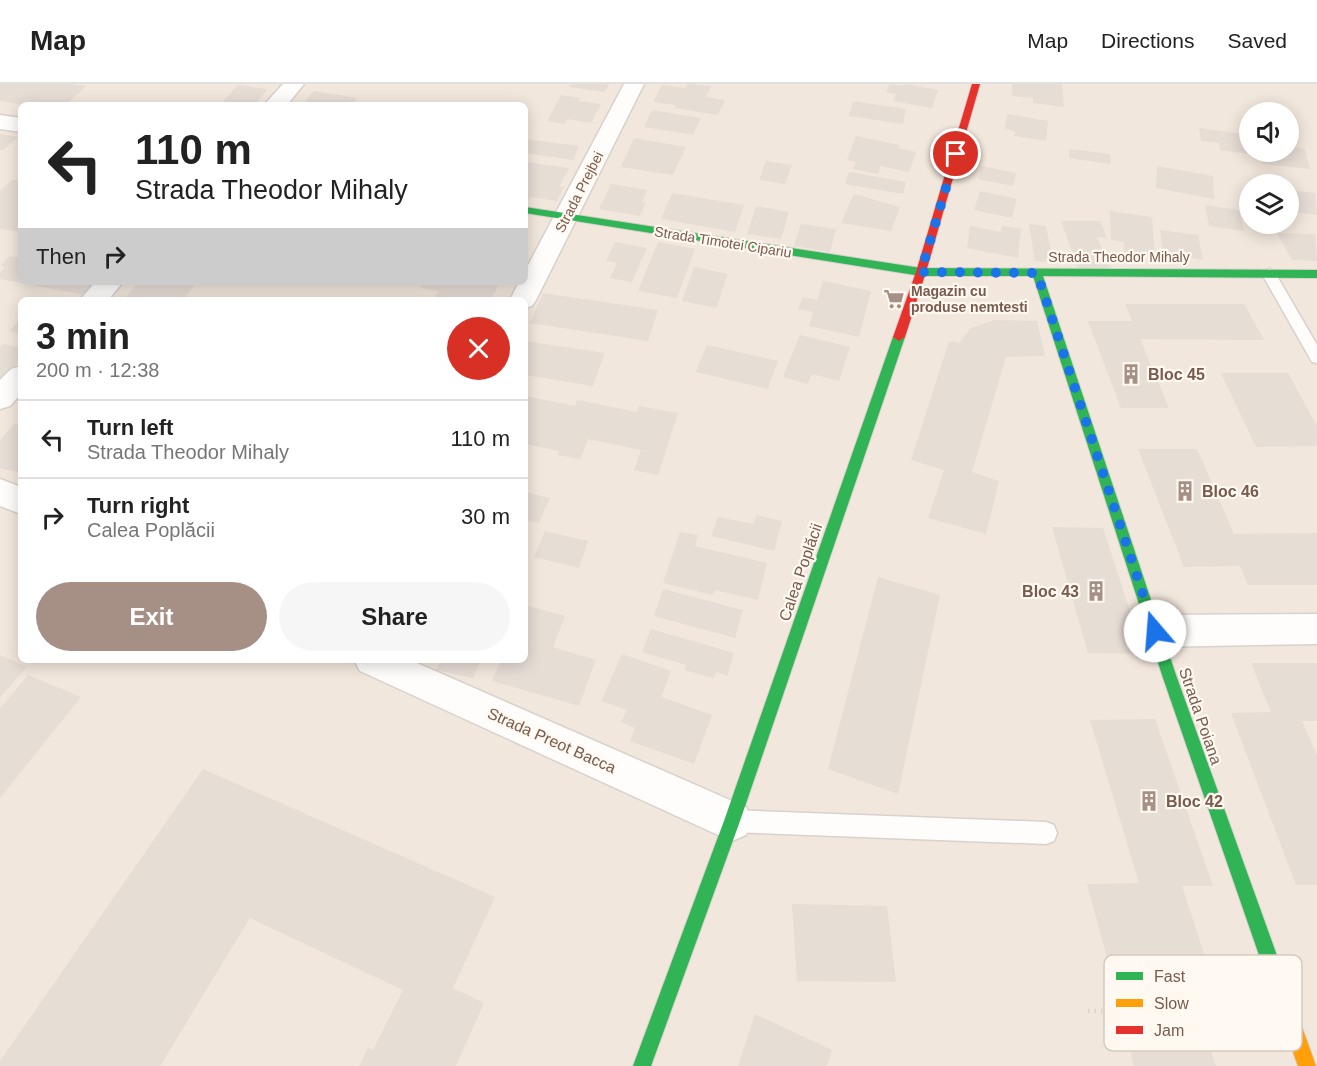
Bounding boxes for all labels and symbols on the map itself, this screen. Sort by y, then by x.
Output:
pin [930,128,981,179]
street label: Strada Prejbei [552,149,606,235]
street label: Strada Timotei Cipariu [653,223,793,261]
street label: Strada Theodor Mihaly [1048,249,1190,265]
place label: Magazin cu produse nemtesti [911,283,1028,315]
supermarket icon: Magazin cu produse nemtesti [882,287,906,311]
building icon: Bloc 45 [1119,362,1143,386]
place label: Bloc 45 [1148,366,1205,383]
building icon: Bloc 46 [1173,479,1197,503]
place label: Bloc 46 [1202,483,1259,500]
street label: Calea Poplăcii [776,521,825,623]
building icon: Bloc 43 [1084,579,1108,603]
place label: Bloc 43 [1022,583,1079,600]
position arrow [1123,599,1187,663]
street label: Strada Poiana [1176,665,1225,767]
street label: Strada Preot Bacca [485,704,619,776]
building icon: Bloc 42 [1137,789,1161,813]
place label: Bloc 42 [1166,793,1223,810]
legend [1104,955,1302,1051]
text: Fast [1154,968,1186,985]
text: Slow [1154,995,1189,1012]
text: Jam [1154,1022,1184,1039]

